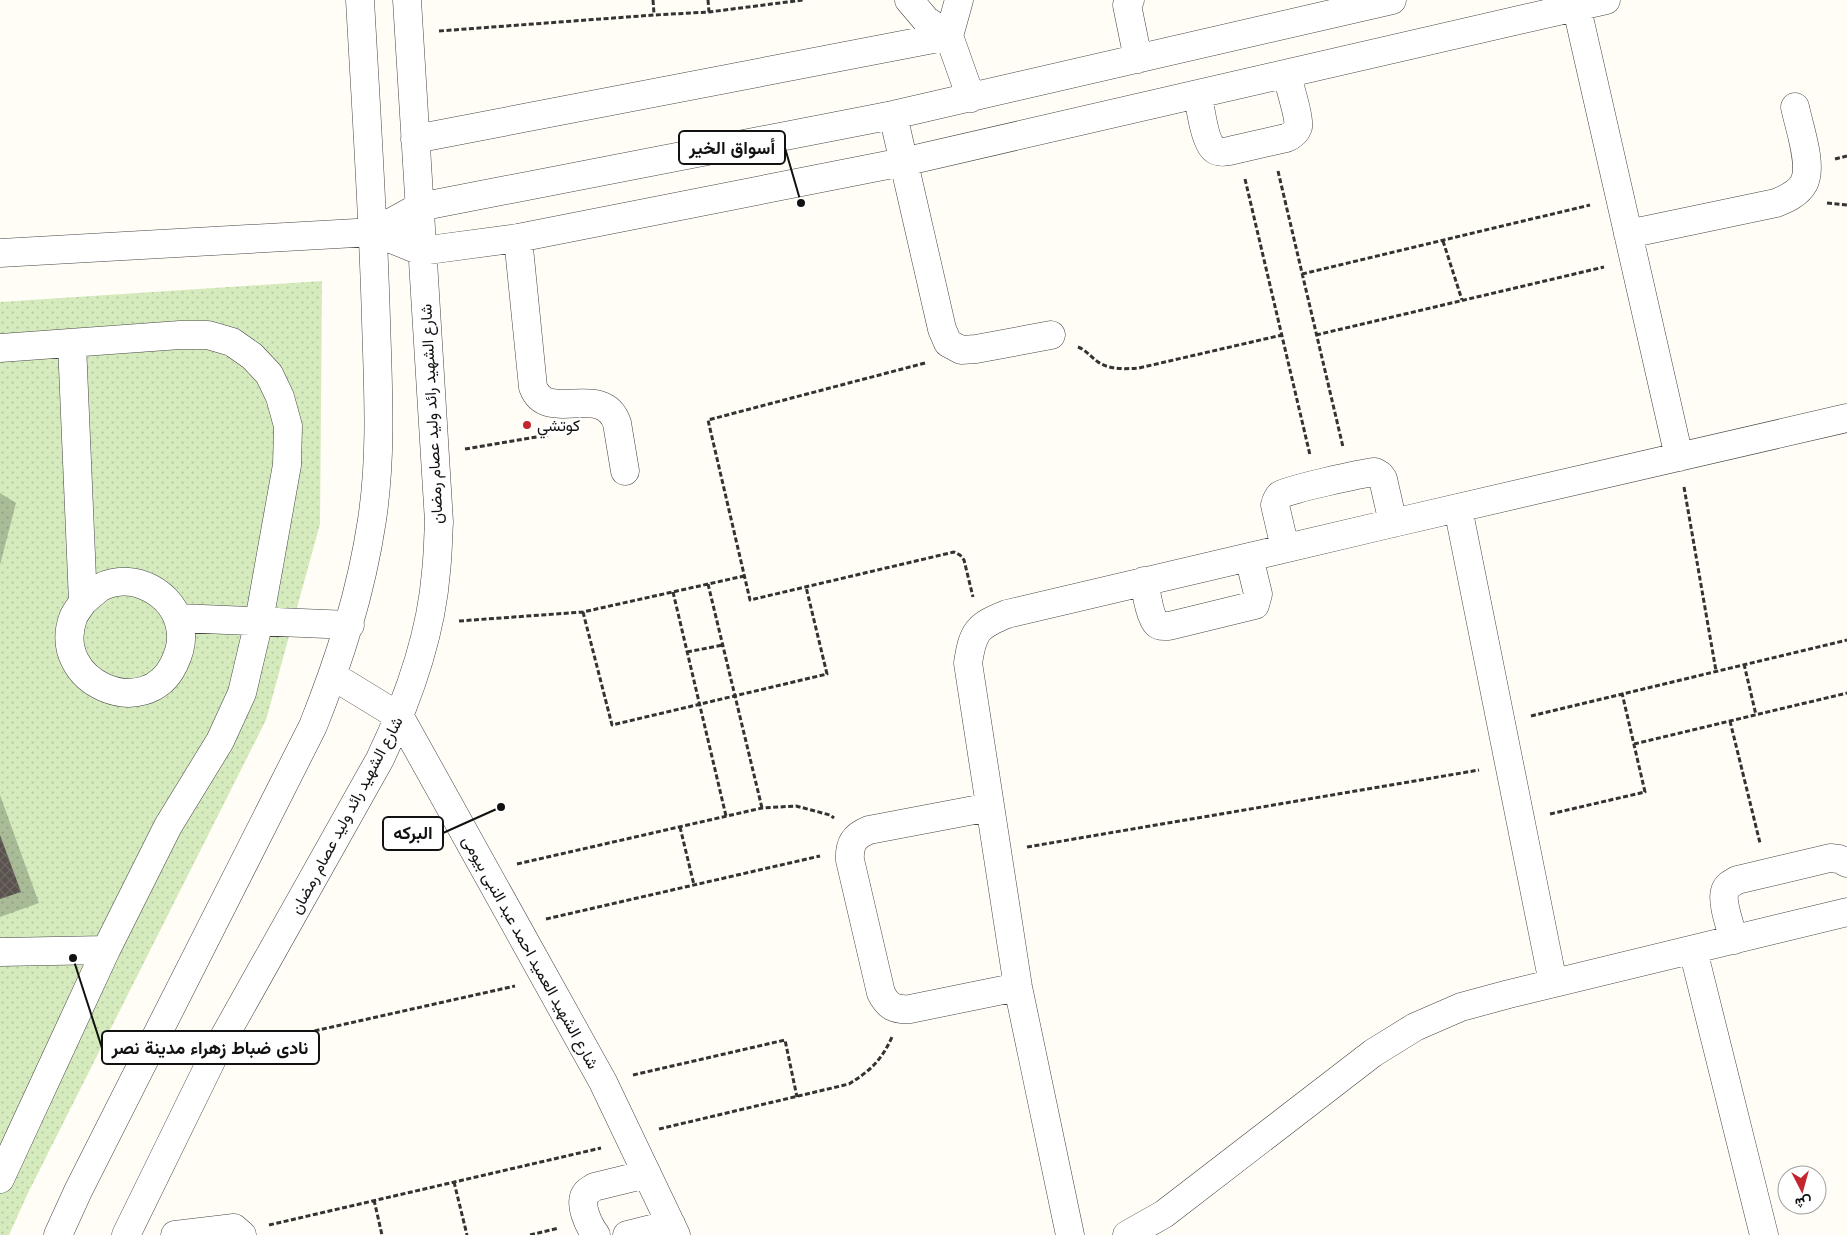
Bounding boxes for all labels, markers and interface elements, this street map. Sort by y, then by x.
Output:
callout: أسواق الخير [679,131,785,164]
text: أسواق الخير [688,135,775,159]
street label: شارع الشهيد رائد وليد عصام رمضان [414,303,449,525]
place label: كوتشي [537,414,580,439]
marker: كوتشي [521,419,533,431]
street label: شارع الشهيد رائد وليد عصام رمضان [285,712,408,918]
callout: البركه [383,817,443,850]
text: البركه [393,820,433,844]
street label: شارع الشهيد العميد احمد عبد النبى بيومى [457,831,605,1073]
callout: نادى ضباط زهراء مدينة نصر [102,1031,319,1064]
text: نادى ضباط زهراء مدينة نصر [111,1035,308,1059]
north arrow [1777,1165,1827,1215]
text: ش [1794,1193,1813,1214]

